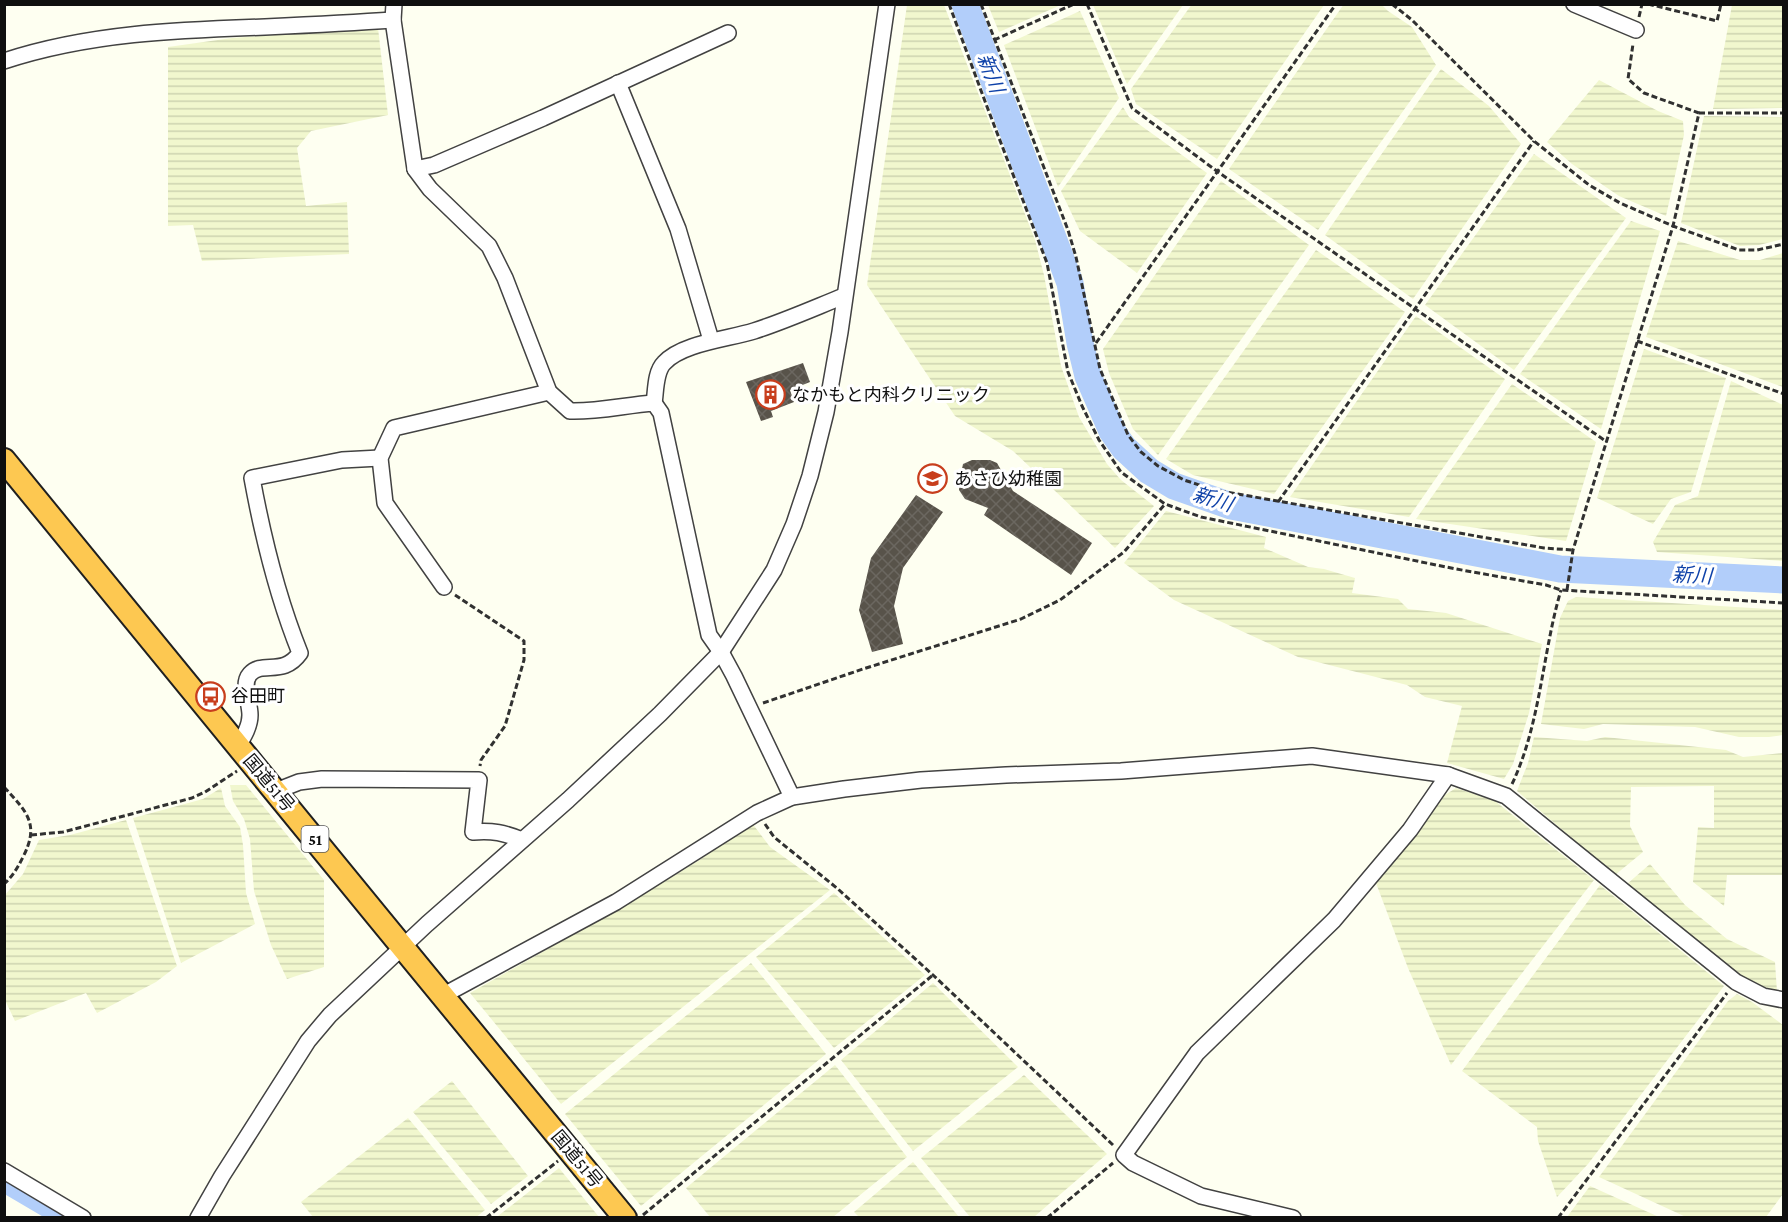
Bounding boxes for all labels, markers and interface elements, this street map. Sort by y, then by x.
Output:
water label: 新川 [974,50,1009,97]
building icon: なかもと内科クリニック [755,379,787,411]
place label: なかもと内科クリニック [792,385,990,405]
school or university icon: あさひ幼稚園 [917,463,949,495]
place label: あさひ幼稚園 [954,469,1062,489]
water label: 新川 [1191,483,1237,516]
water label: 新川 [1671,563,1715,587]
bus stop icon: 谷田町 [194,680,226,712]
place label: 谷田町 [231,686,285,706]
street label: 国道51号 [239,750,299,816]
road number: 51 [302,826,328,852]
street label: 国道51号 [547,1126,607,1192]

